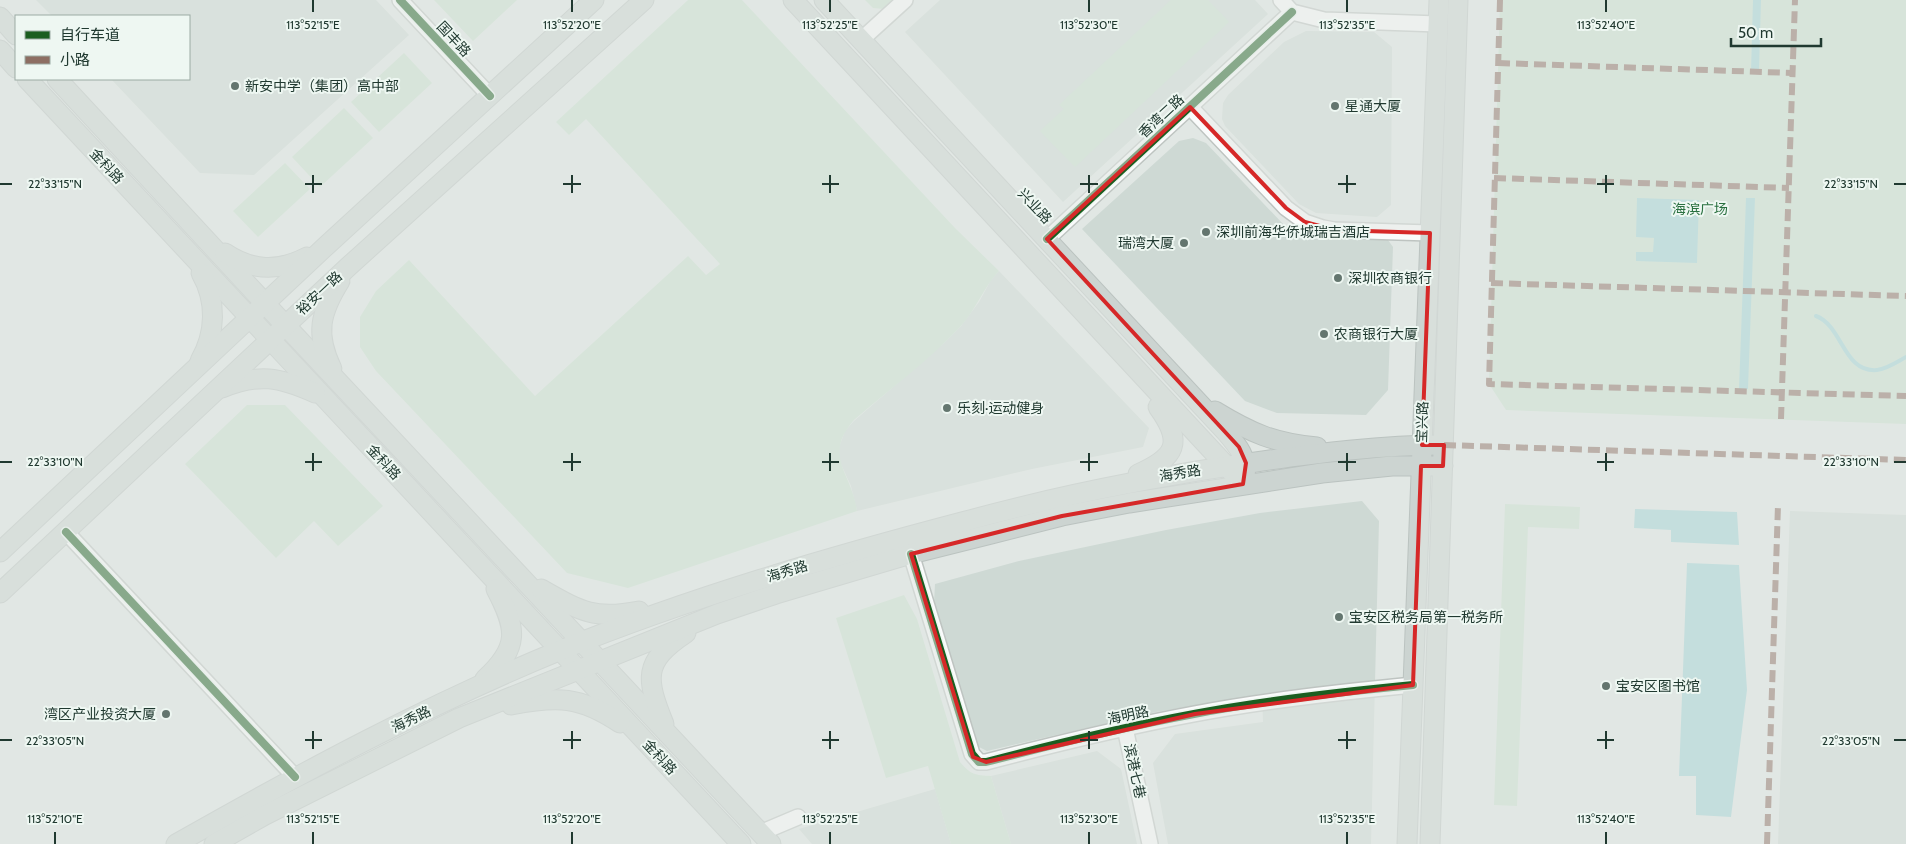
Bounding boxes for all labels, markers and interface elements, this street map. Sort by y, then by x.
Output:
legend [15,15,190,80]
scale bar [1731,15,1821,47]
text: 113°52'15"E [286,17,340,32]
text: 113°52'20"E [543,17,601,32]
text: 113°52'25"E [802,17,858,32]
text: 113°52'30"E [1060,17,1118,32]
text: 113°52'35"E [1319,17,1375,32]
text: 113°52'40"E [1577,17,1635,32]
street label: 国丰路 [433,18,475,60]
text: 50 m [1738,24,1773,42]
text: 自行车道 [60,26,120,44]
text: 小路 [60,51,90,69]
place label: 新安中学（集团）高中部 [245,77,399,95]
marker: 新安中学（集团）高中部 [229,80,241,92]
street label: 香湾二路 [1134,90,1188,142]
place label: 星通大厦 [1345,97,1401,115]
marker: 星通大厦 [1329,100,1341,112]
street label: 金科路 [86,145,128,187]
text: 22°33'15"N [28,176,82,191]
text: 22°33'15"N [1824,176,1878,191]
street label: 兴业路 [1014,185,1056,227]
park label: 海滨广场 [1672,200,1728,218]
place label: 深圳前海华侨城瑞吉酒店 [1216,223,1370,241]
marker: 深圳前海华侨城瑞吉酒店 [1200,226,1212,238]
place label: 瑞湾大厦 [1118,234,1174,252]
marker: 瑞湾大厦 [1178,237,1190,249]
street label: 裕安一路 [292,267,346,319]
place label: 深圳农商银行 [1348,269,1432,287]
marker: 深圳农商银行 [1332,272,1344,284]
place label: 农商银行大厦 [1334,325,1418,343]
marker: 农商银行大厦 [1318,328,1330,340]
place label: 乐刻·运动健身 [957,399,1044,417]
street label: 宝兴路 [1412,401,1432,443]
marker: 乐刻·运动健身 [941,402,953,414]
street label: 金科路 [363,441,405,483]
text: 22°33'10"N [27,454,83,469]
text: 22°33'10"N [1823,454,1879,469]
street label: 海秀路 [1158,461,1202,485]
street label: 海秀路 [764,556,810,586]
place label: 宝安区税务局第一税务所 [1349,608,1503,626]
marker: 宝安区税务局第一税务所 [1333,611,1345,623]
place label: 宝安区图书馆 [1616,677,1700,695]
marker: 宝安区图书馆 [1600,680,1612,692]
street label: 海秀路 [388,702,434,736]
street label: 海明路 [1106,702,1150,728]
place label: 湾区产业投资大厦 [44,705,156,723]
marker: 湾区产业投资大厦 [160,708,172,720]
text: 22°33'05"N [26,733,84,748]
text: 22°33'05"N [1822,733,1880,748]
street label: 金科路 [639,736,681,778]
street label: 滨港七巷 [1120,742,1150,800]
text: 113°52'10"E [27,811,83,826]
text: 113°52'15"E [286,811,340,826]
text: 113°52'20"E [543,811,601,826]
text: 113°52'25"E [802,811,858,826]
text: 113°52'30"E [1060,811,1118,826]
text: 113°52'35"E [1319,811,1375,826]
text: 113°52'40"E [1577,811,1635,826]

